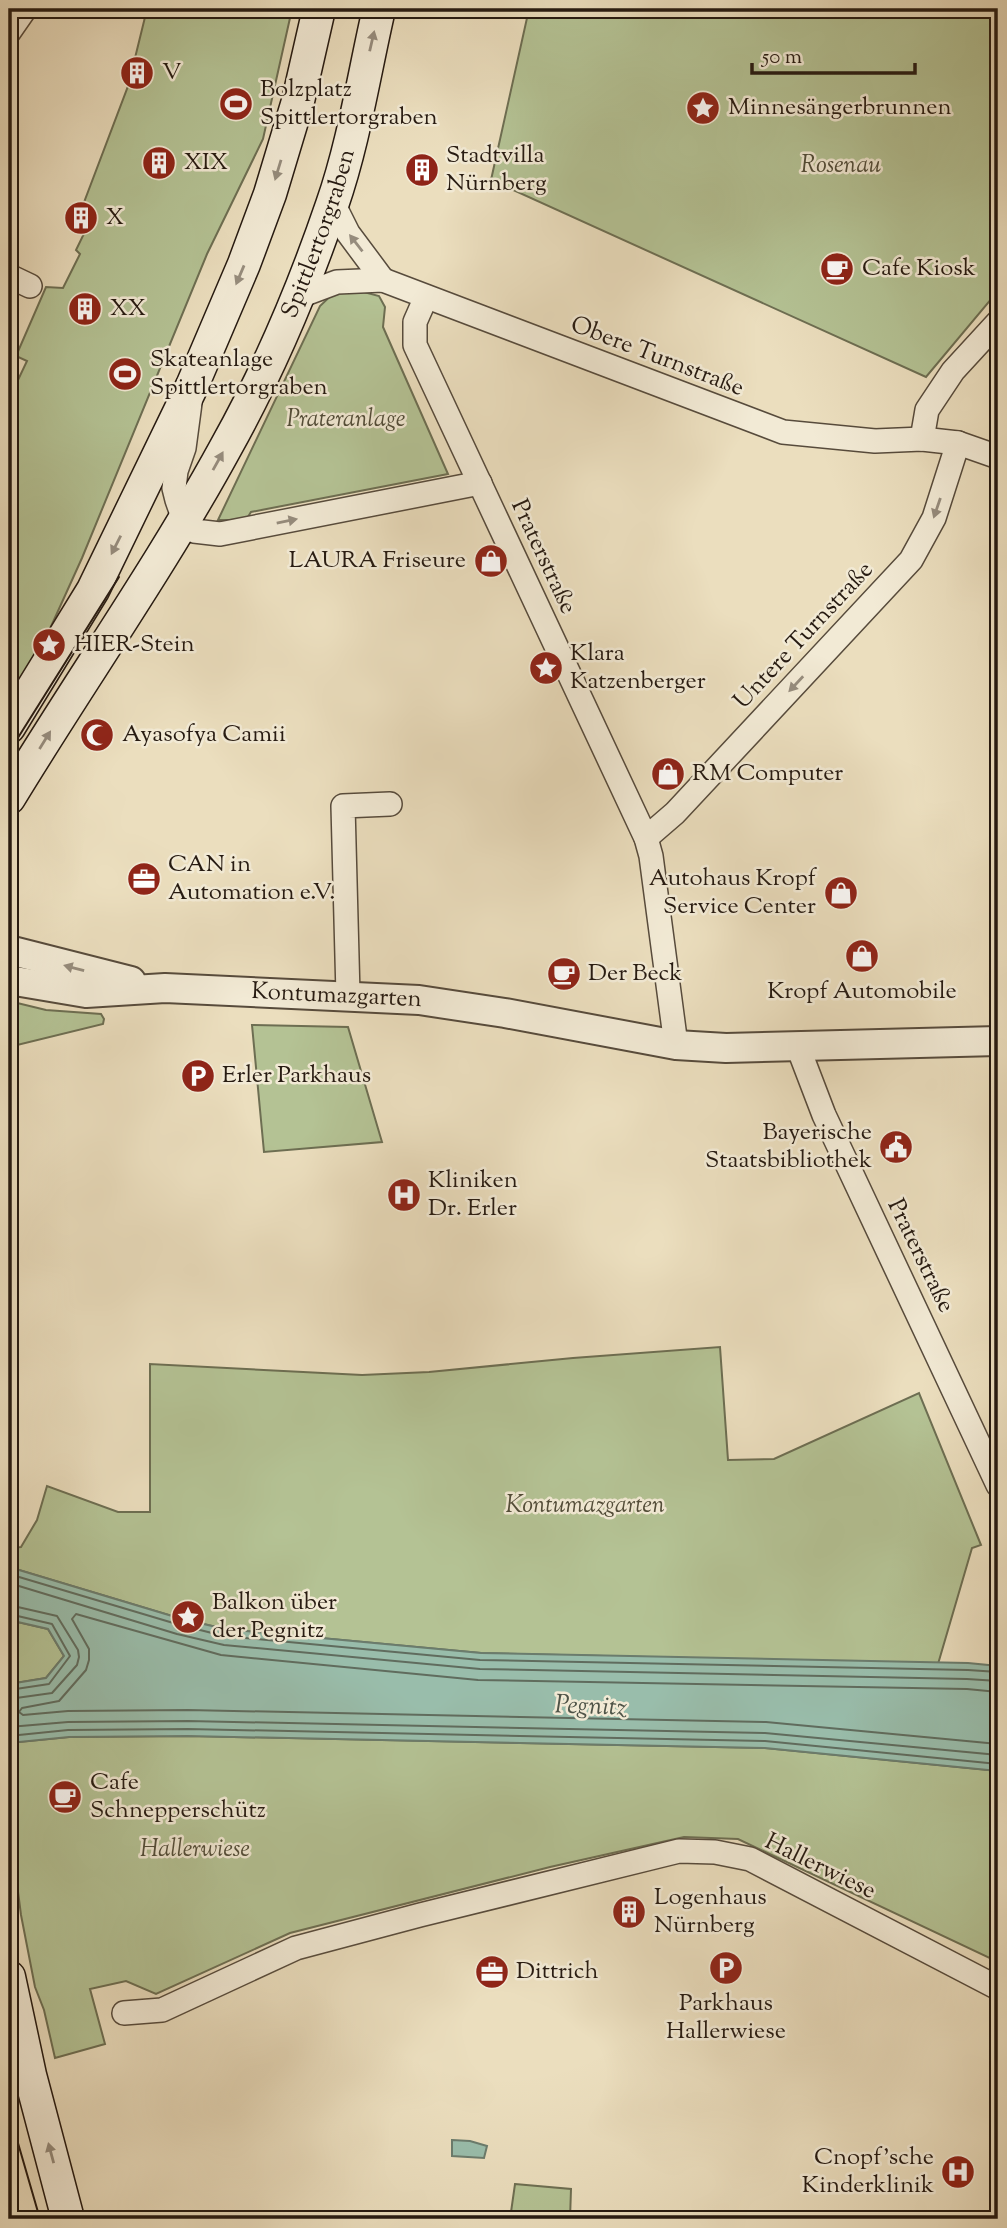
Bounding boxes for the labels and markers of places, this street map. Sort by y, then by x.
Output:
building icon: V [118,54,156,92]
place label: V [162,56,181,90]
place label: Bolzplatz Spittlertorgraben [260,73,438,135]
sports icon: Bolzplatz Spittlertorgraben [217,85,255,123]
place icon: Minnesängerbrunnen [684,89,722,127]
place label: Minnesängerbrunnen [728,91,952,125]
place label: Stadtvilla Nürnberg [446,139,547,201]
building icon: XIX [140,144,178,182]
place label: XIX [184,146,228,180]
building icon: Stadtvilla Nürnberg [403,151,441,189]
building icon: X [62,199,100,237]
place label: X [106,201,124,235]
cafe icon: Cafe Kiosk [818,250,856,288]
place label: Cafe Kiosk [862,252,976,286]
building icon: XX [66,290,104,328]
place label: XX [110,292,146,326]
place label: Skateanlage Spittlertorgraben [150,343,328,405]
sports icon: Skateanlage Spittlertorgraben [106,355,144,393]
shop icon: LAURA Friseure [472,542,510,580]
place label: LAURA Friseure [289,544,466,578]
place icon: HIER-Stein [30,626,68,664]
place label: HIER-Stein [74,628,195,662]
place label: Klara Katzenberger [570,637,706,699]
place icon: Klara Katzenberger [527,649,565,687]
mosque icon: Ayasofya Camii [78,716,116,754]
place label: Ayasofya Camii [122,718,286,752]
shop icon: RM Computer [649,755,687,793]
place label: RM Computer [692,757,843,791]
place label: CAN in Automation e.V. [168,848,335,910]
office icon: CAN in Automation e.V. [125,860,163,898]
place label: Autohaus Kropf Service Center [649,862,818,924]
shop icon: Autohaus Kropf Service Center [822,874,860,912]
shop icon: Kropf Automobile [843,937,881,975]
cafe icon: Der Beck [545,955,583,993]
place label: Der Beck [588,957,682,991]
place label: Kropf Automobile [767,975,957,1009]
parking icon: Erler Parkhaus [179,1057,217,1095]
place label: Erler Parkhaus [222,1059,371,1093]
place label: Bayerische Staatsbibliothek [705,1116,872,1178]
public building icon: Bayerische Staatsbibliothek [877,1128,915,1166]
place label: Kliniken Dr. Erler [428,1164,518,1226]
hospital icon: Kliniken Dr. Erler [385,1176,423,1214]
place label: Balkon über der Pegnitz [212,1586,337,1648]
place icon: Balkon über der Pegnitz [169,1598,207,1636]
place label: Cafe Schnepperschütz [90,1766,266,1828]
cafe icon: Cafe Schnepperschütz [46,1778,84,1816]
place label: Logenhaus Nürnberg [654,1881,767,1943]
building icon: Logenhaus Nürnberg [610,1893,648,1931]
parking icon: Parkhaus Hallerwiese [707,1949,745,1987]
office icon: Dittrich [473,1953,511,1991]
place label: Dittrich [516,1955,599,1989]
place label: Parkhaus Hallerwiese [666,1987,786,2049]
place label: Cnopf'sche Kinderklinik [802,2141,934,2203]
hospital icon: Cnopf'sche Kinderklinik [939,2153,977,2191]

